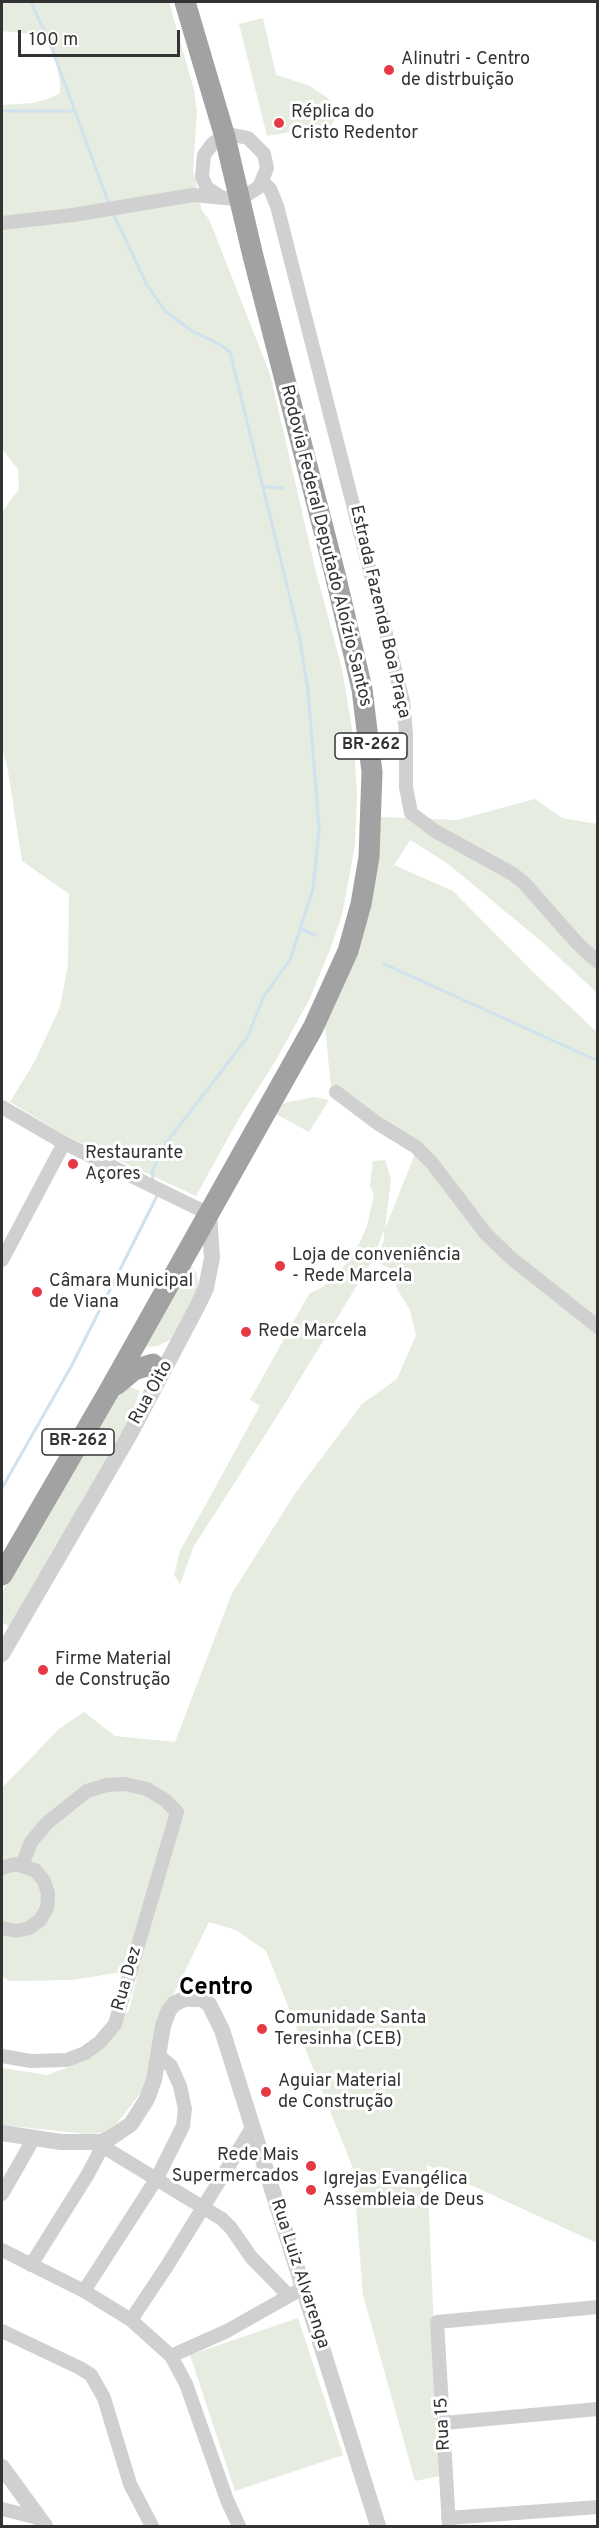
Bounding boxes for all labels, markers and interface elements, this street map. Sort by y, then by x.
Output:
scale bar [21,18,183,56]
text: 100 m [29,29,78,52]
place label: Alinutri - Centro de distrbuição [401,49,530,92]
marker: Alinutri - Centro de distrbuição [382,63,396,77]
place label: Réplica do Cristo Redentor [291,102,418,144]
marker: Réplica do Cristo Redentor [272,116,286,130]
street label: Rodovia Federal Deputado Aloízio Santos [274,383,376,709]
street label: Estrada Fazenda Boa Praça [344,503,414,721]
road number: BR-262 [335,733,407,759]
place label: Restaurante Açores [85,1143,183,1186]
marker: Restaurante Açores [66,1157,80,1171]
place label: Loja de conveniência - Rede Marcela [292,1245,460,1288]
marker: Loja de conveniência - Rede Marcela [273,1259,287,1273]
place label: Câmara Municipal de Viana [49,1271,193,1314]
marker: Câmara Municipal de Viana [30,1285,44,1299]
place label: Rede Marcela [258,1321,367,1343]
marker: Rede Marcela [239,1325,253,1339]
street label: Rua Oito [126,1357,178,1429]
road number: BR-262 [42,1429,114,1455]
place label: Firme Material de Construção [55,1649,171,1692]
marker: Firme Material de Construção [36,1663,50,1677]
street label: Rua Dez [108,1944,148,2014]
district label: Centro [179,1975,253,2003]
place label: Comunidade Santa Teresinha (CEB) [274,2008,426,2050]
marker: Comunidade Santa Teresinha (CEB) [255,2022,269,2036]
place label: Aguiar Material de Construção [278,2071,401,2114]
marker: Aguiar Material de Construção [259,2085,273,2099]
place label: Rede Mais Supermercados [172,2145,299,2188]
marker: Rede Mais Supermercados [304,2159,318,2173]
place label: Igrejas Evangélica Assembleia de Deus [323,2169,484,2212]
marker: Igrejas Evangélica Assembleia de Deus [304,2183,318,2197]
street label: Rua Luiz Alvarenga [265,2197,333,2351]
street label: Rua 15 [432,2397,456,2451]

